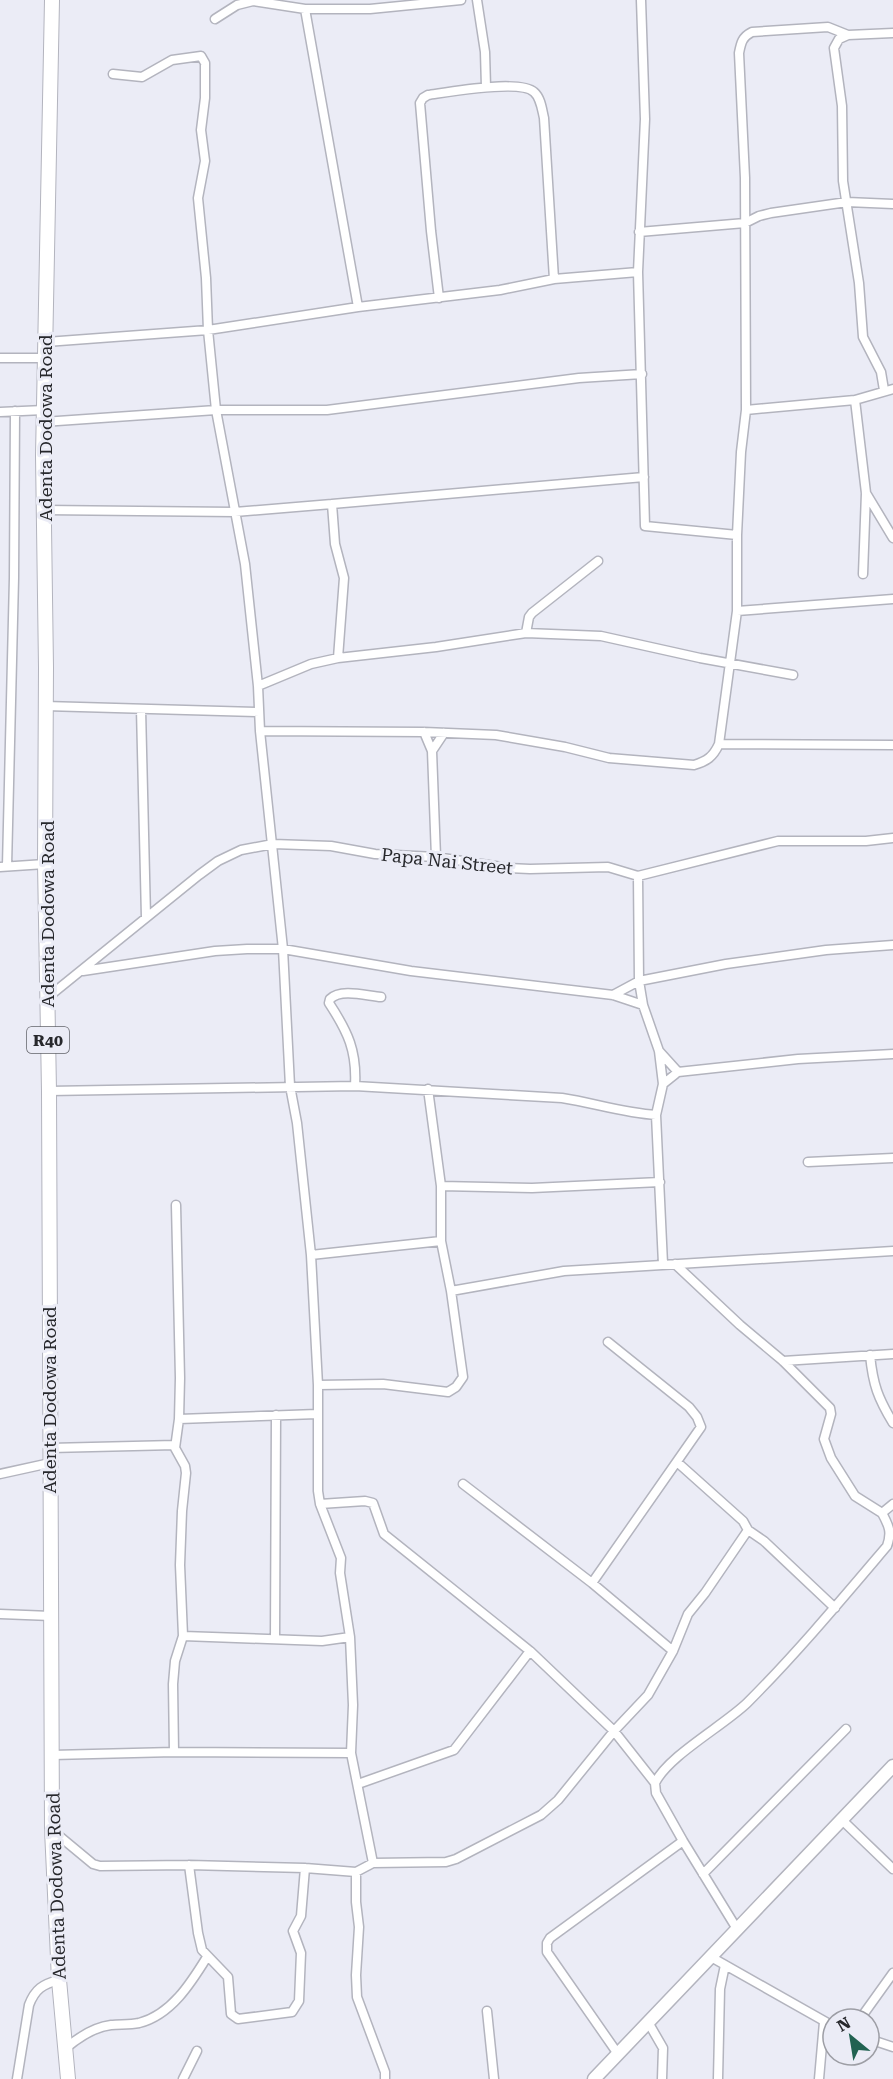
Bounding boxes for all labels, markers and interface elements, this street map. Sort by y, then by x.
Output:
street label: Adenta Dodowa Road [35,334,56,521]
street label: Adenta Dodowa Road [37,820,58,1007]
street label: Papa Nai Street [380,844,514,878]
road number: R40 [27,1027,69,1053]
street label: Adenta Dodowa Road [39,1306,60,1493]
street label: Adenta Dodowa Road [42,1792,70,1980]
north arrow [821,2007,881,2067]
text: N [834,2013,854,2036]

